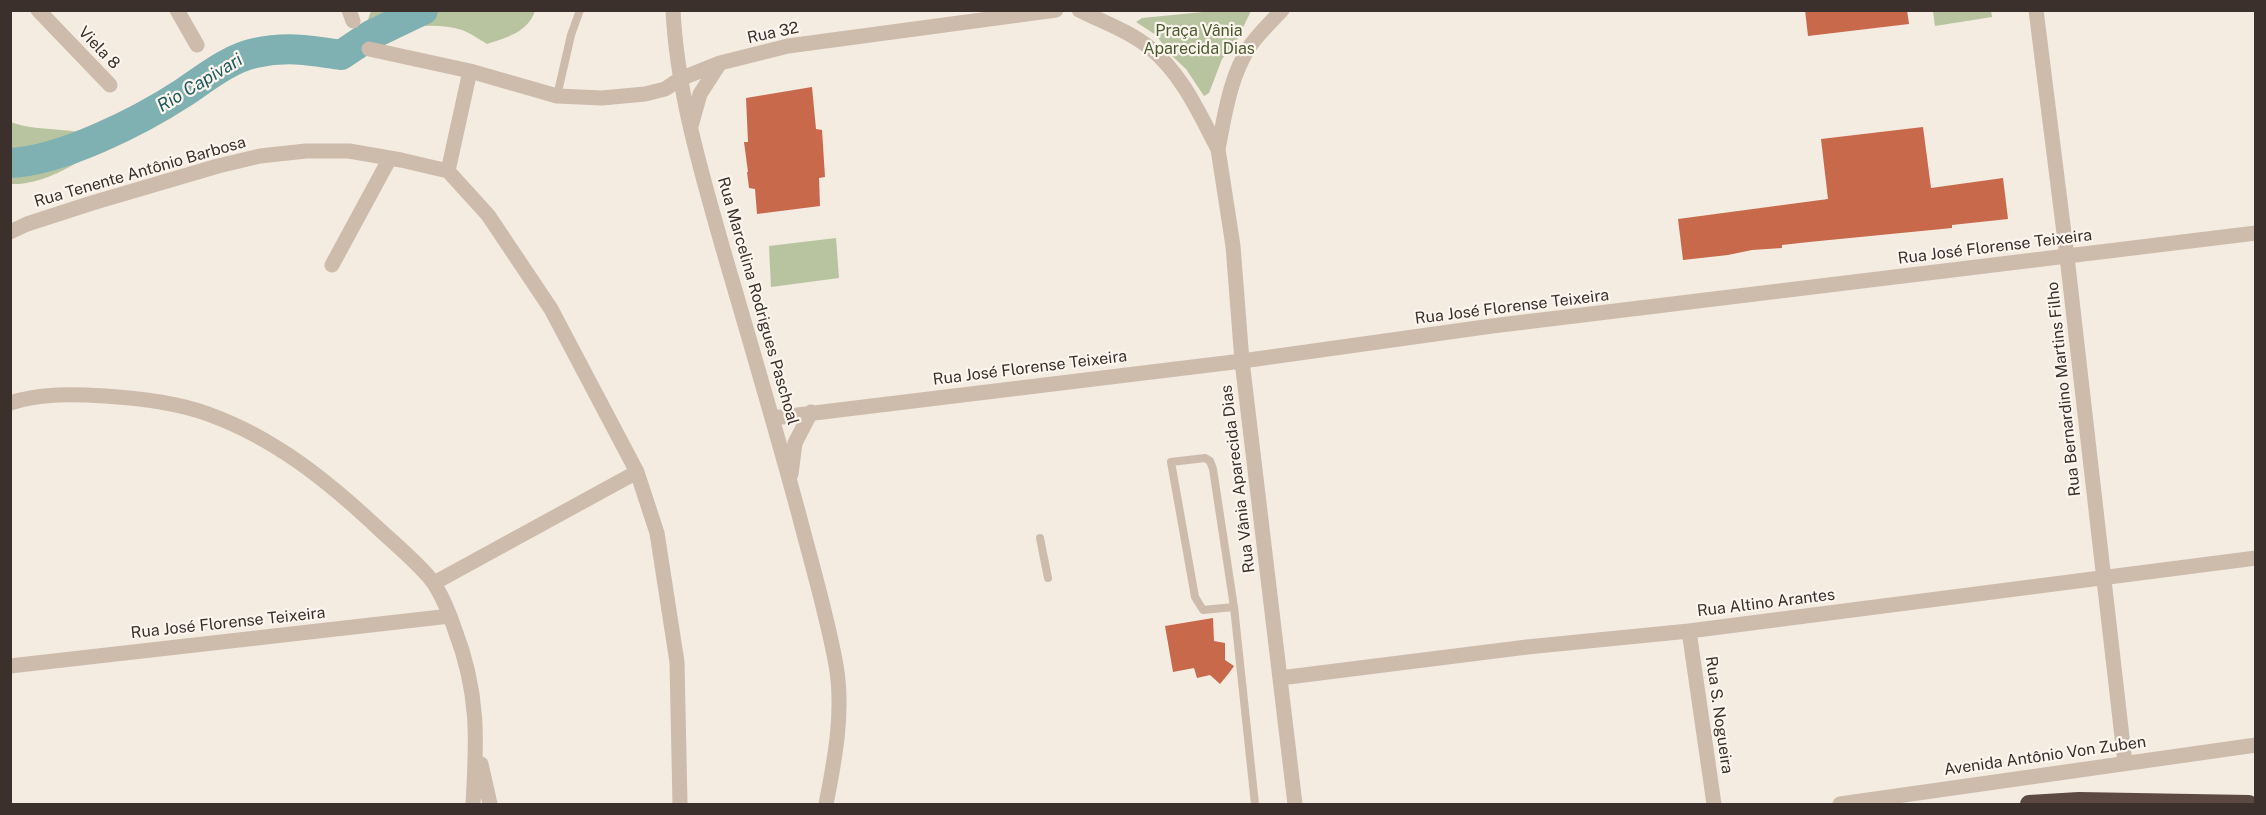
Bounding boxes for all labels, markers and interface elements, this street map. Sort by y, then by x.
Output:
street label: Rua 32 [745,18,801,48]
park label: Praça Vânia Aparecida Dias [1143,21,1255,59]
street label: Viela 8 [74,23,124,73]
water label: Rio Capivari [153,49,247,117]
street label: Rua Tenente Antônio Barbosa [32,133,248,211]
street label: Rua Marcelina Rodrigues Paschoal [713,175,803,427]
street label: Rua José Florense Teixeira [1897,226,2093,268]
street label: Rua Bernardino Martins Filho [2043,281,2085,497]
street label: Rua José Florense Teixeira [1414,286,1610,328]
street label: Rua José Florense Teixeira [932,347,1128,389]
street label: Rua Vânia Aparecida Dias [1217,384,1259,574]
street label: Rua Altino Arantes [1696,585,1836,621]
street label: Rua José Florense Teixeira [130,603,326,643]
street label: Rua S. Nogueira [1701,655,1737,775]
street label: Avenida Antônio Von Zuben [1943,732,2147,780]

